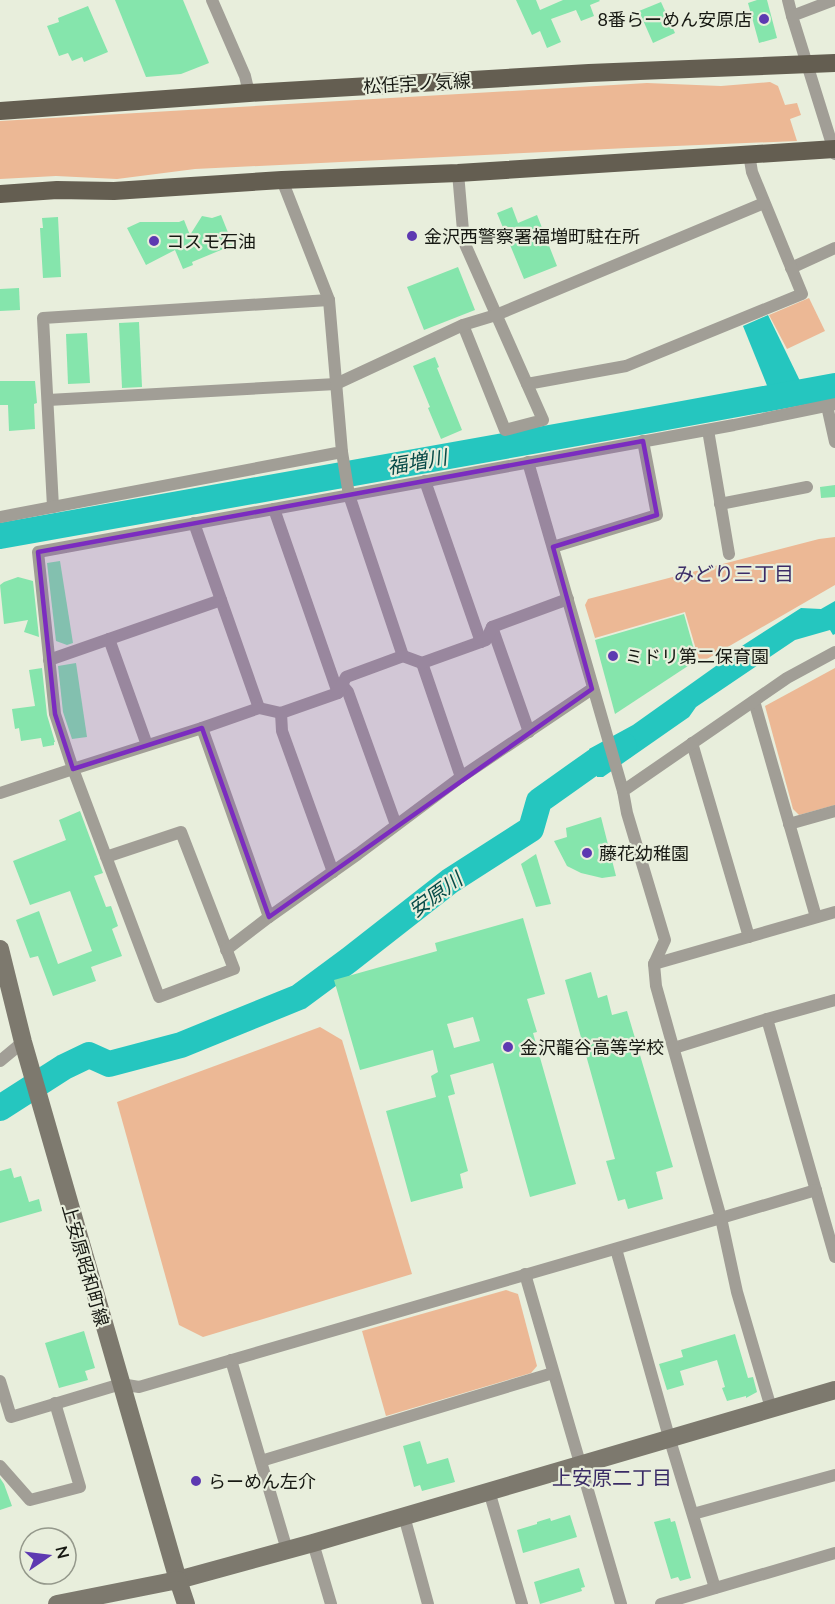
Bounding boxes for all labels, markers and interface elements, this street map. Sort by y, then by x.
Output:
place label: 8番らーめん安原店 [598,8,752,30]
marker: 8番らーめん安原店 [757,12,771,26]
street label: 松任宇ノ気線 [362,69,472,97]
place label: 金沢西警察署福増町駐在所 [424,225,640,247]
marker: 金沢西警察署福増町駐在所 [405,229,419,243]
place label: コスモ石油 [166,230,256,252]
marker: コスモ石油 [147,234,161,248]
water label: 福増川 [385,444,451,478]
district label: みどり三丁目 [674,561,794,585]
place label: ミドリ第二保育園 [625,645,769,667]
marker: ミドリ第二保育園 [606,649,620,663]
place label: 藤花幼稚園 [599,842,689,864]
marker: 藤花幼稚園 [580,846,594,860]
water label: 安原川 [404,865,468,921]
place label: 金沢龍谷高等学校 [520,1036,664,1058]
marker: 金沢龍谷高等学校 [501,1040,515,1054]
street label: 上安原昭和町線 [58,1201,114,1329]
district label: 上安原二丁目 [552,1465,672,1489]
place label: らーめん左介 [208,1470,316,1492]
marker: らーめん左介 [189,1474,203,1488]
north arrow [18,1526,78,1586]
text: N [52,1544,74,1561]

